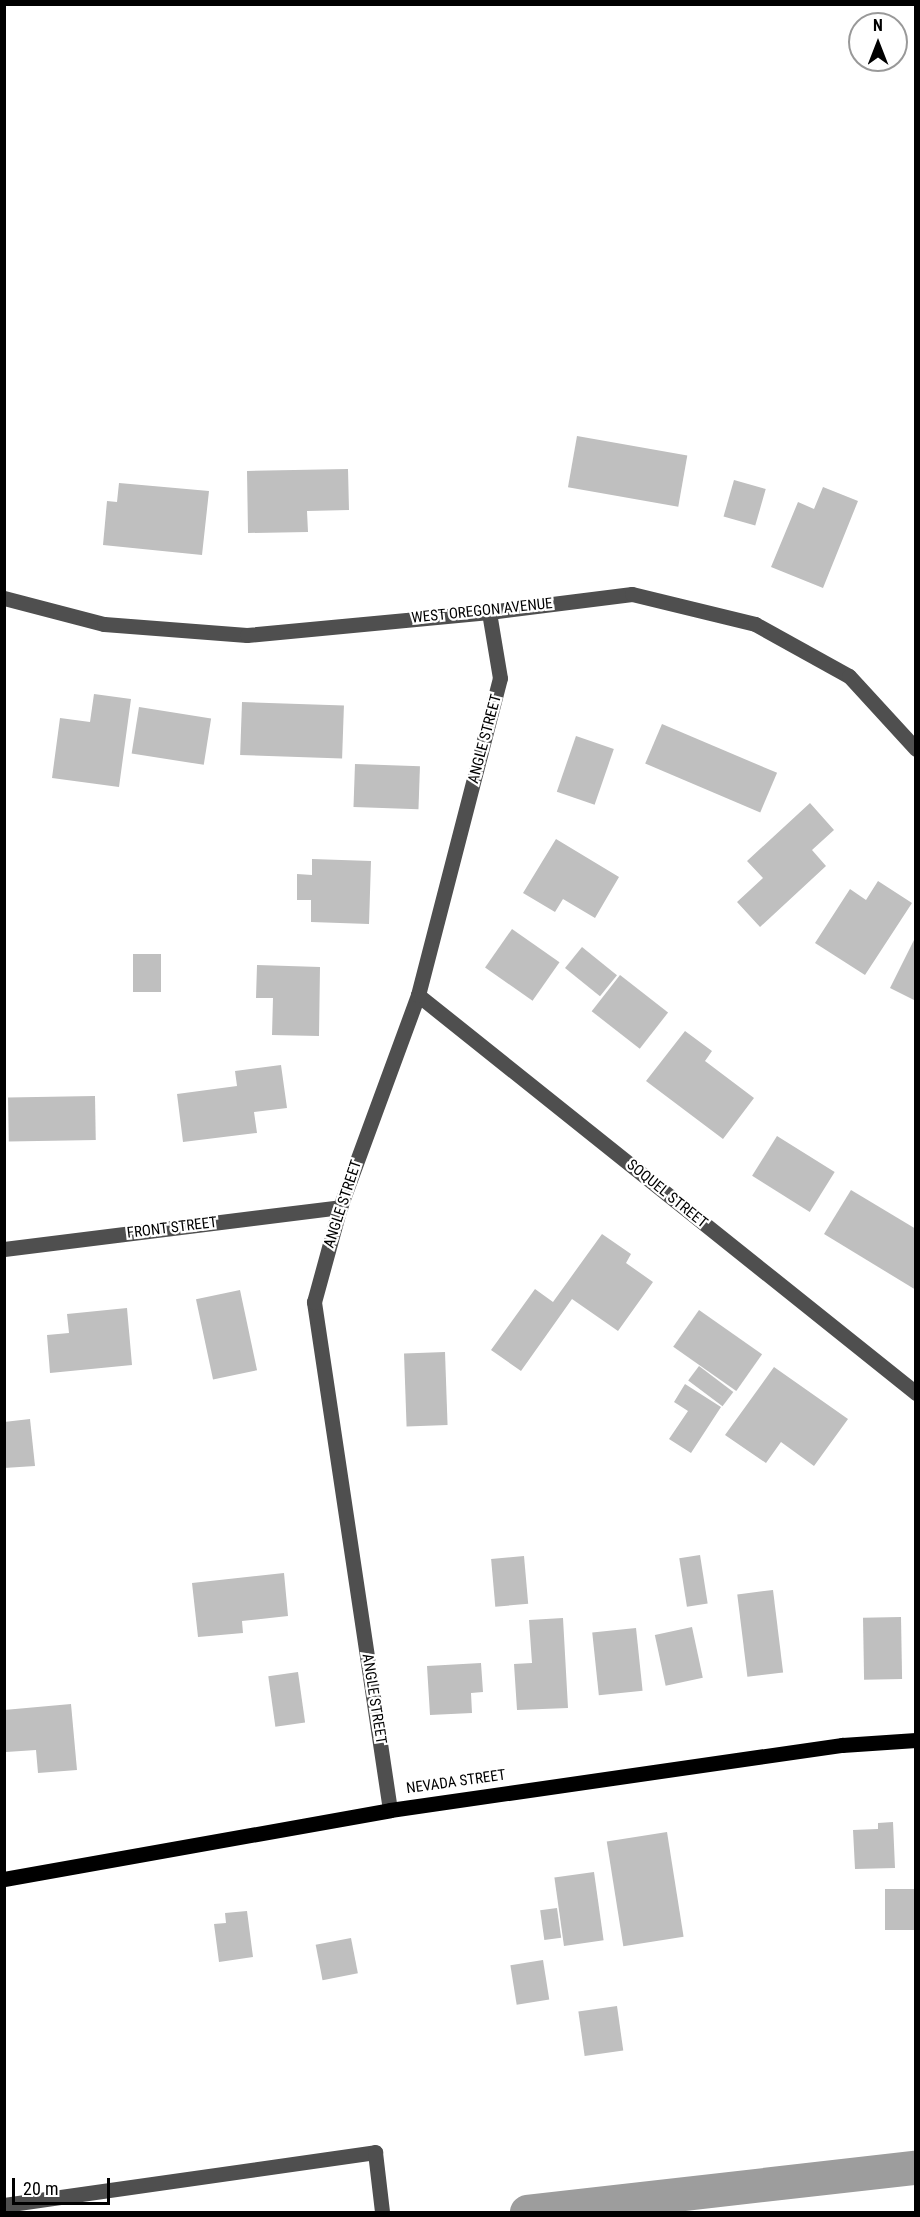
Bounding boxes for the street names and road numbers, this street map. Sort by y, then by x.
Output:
street label: WEST OREGON AVENUE [410,595,554,627]
street label: ANGLE STREET [464,693,506,785]
street label: SOQUEL STREET [623,1156,711,1232]
street label: ANGLE STREET [320,1158,366,1250]
street label: FRONT STREET [126,1214,218,1242]
street label: ANGLE STREET [358,1653,390,1745]
street label: NEVADA STREET [405,1766,507,1798]

